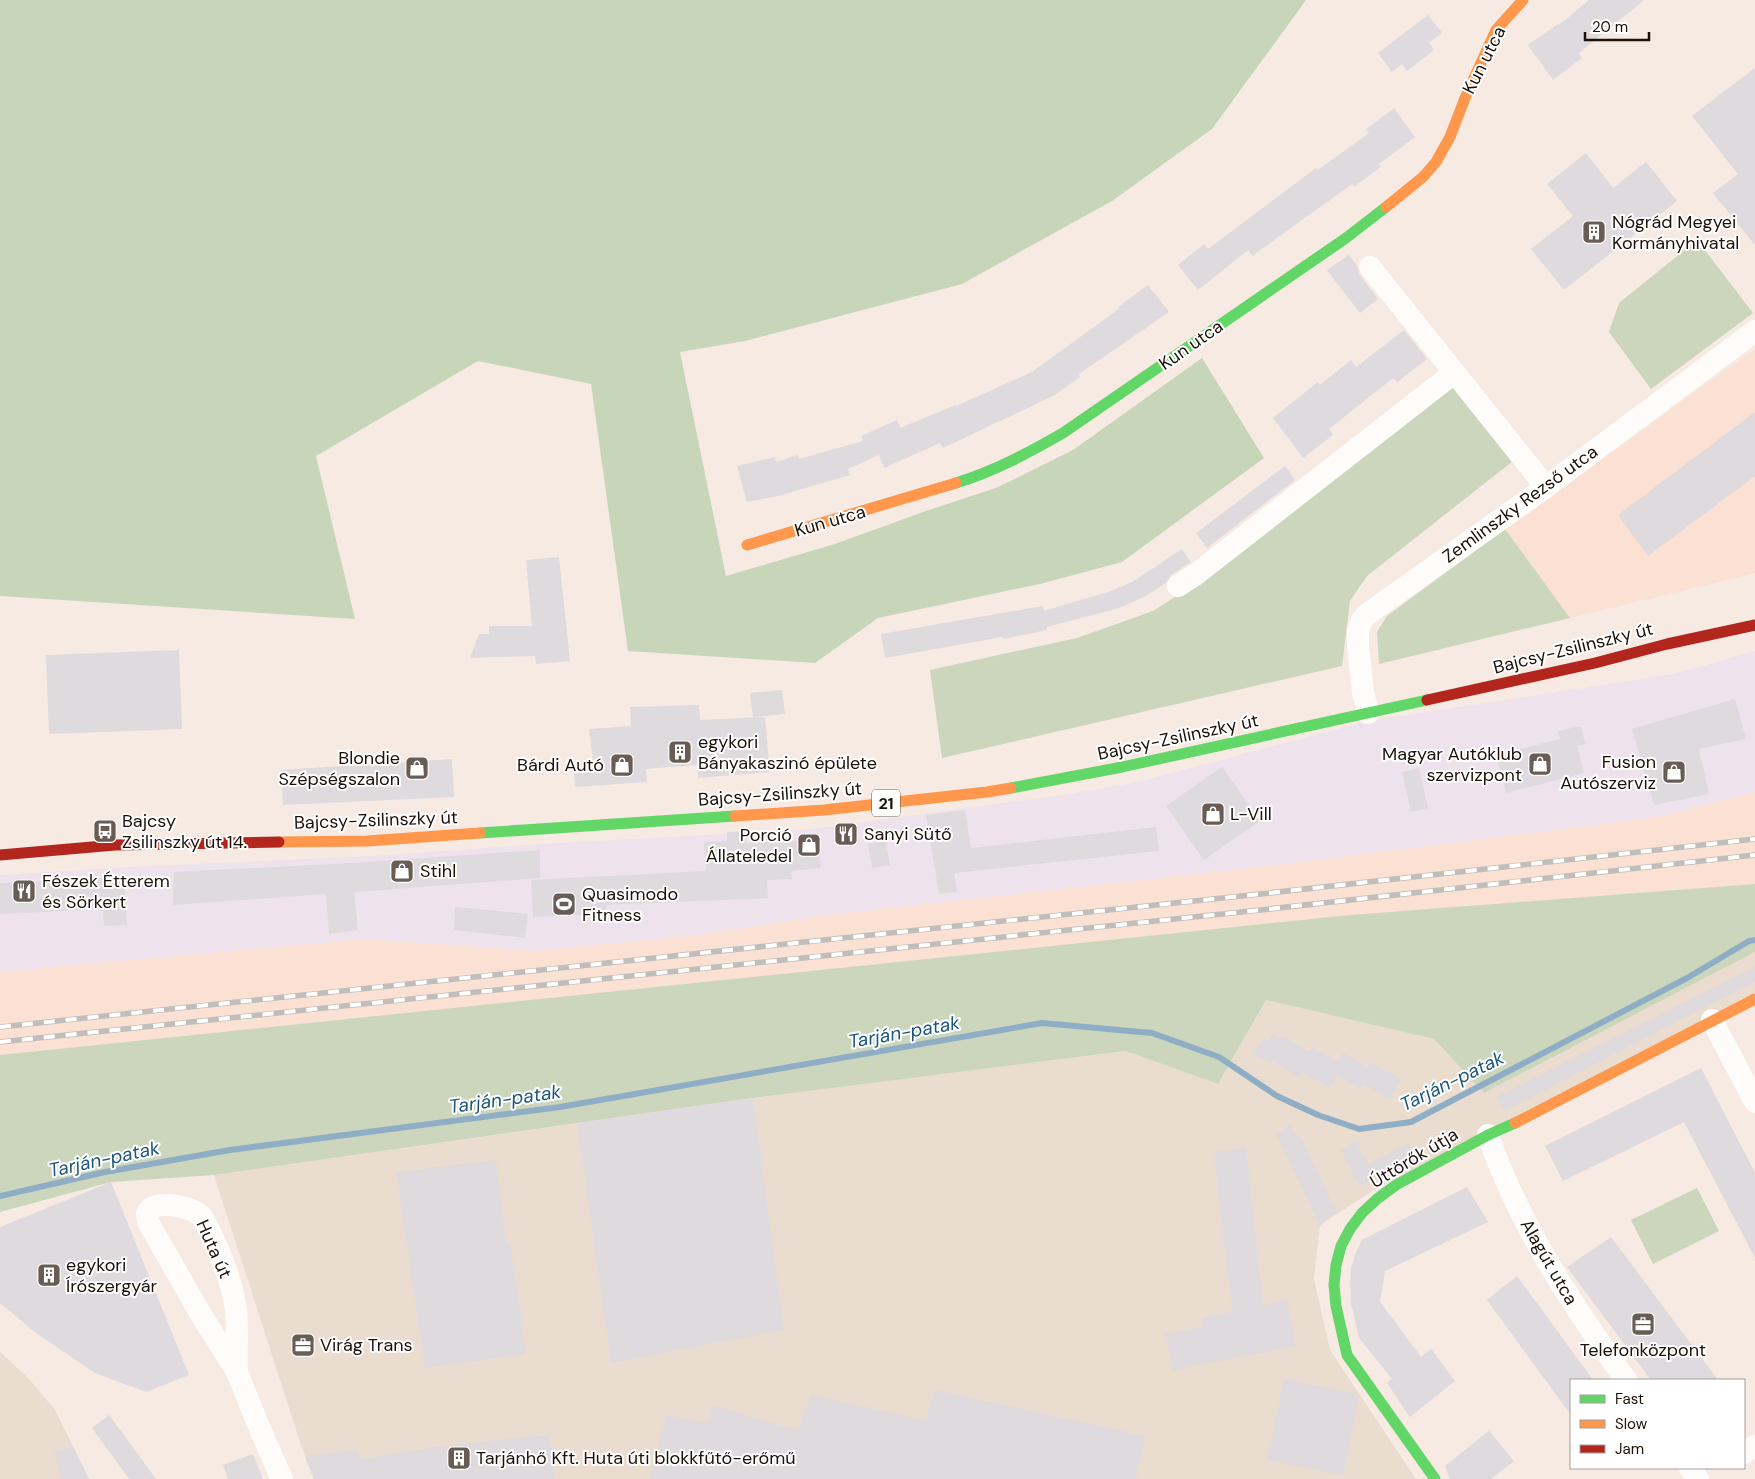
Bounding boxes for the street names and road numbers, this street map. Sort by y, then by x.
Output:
street label: Kun utca [1457,22,1511,98]
street label: Kun utca [1154,314,1228,376]
street label: Zemlinszky Rezső utca [1438,440,1602,568]
street label: Kun utca [792,499,868,543]
street label: Bajcsy-Zsilinszky út [1491,617,1655,679]
street label: Bajcsy-Zsilinszky út [1095,708,1261,766]
street label: Bajcsy-Zsilinszky út [697,776,863,812]
road number: 21 [872,790,900,816]
street label: Bajcsy-Zsilinszky út [294,805,458,835]
street label: Úttörők útja [1366,1122,1462,1194]
street label: Alagút utca [1515,1215,1583,1309]
street label: Huta út [191,1216,237,1282]

